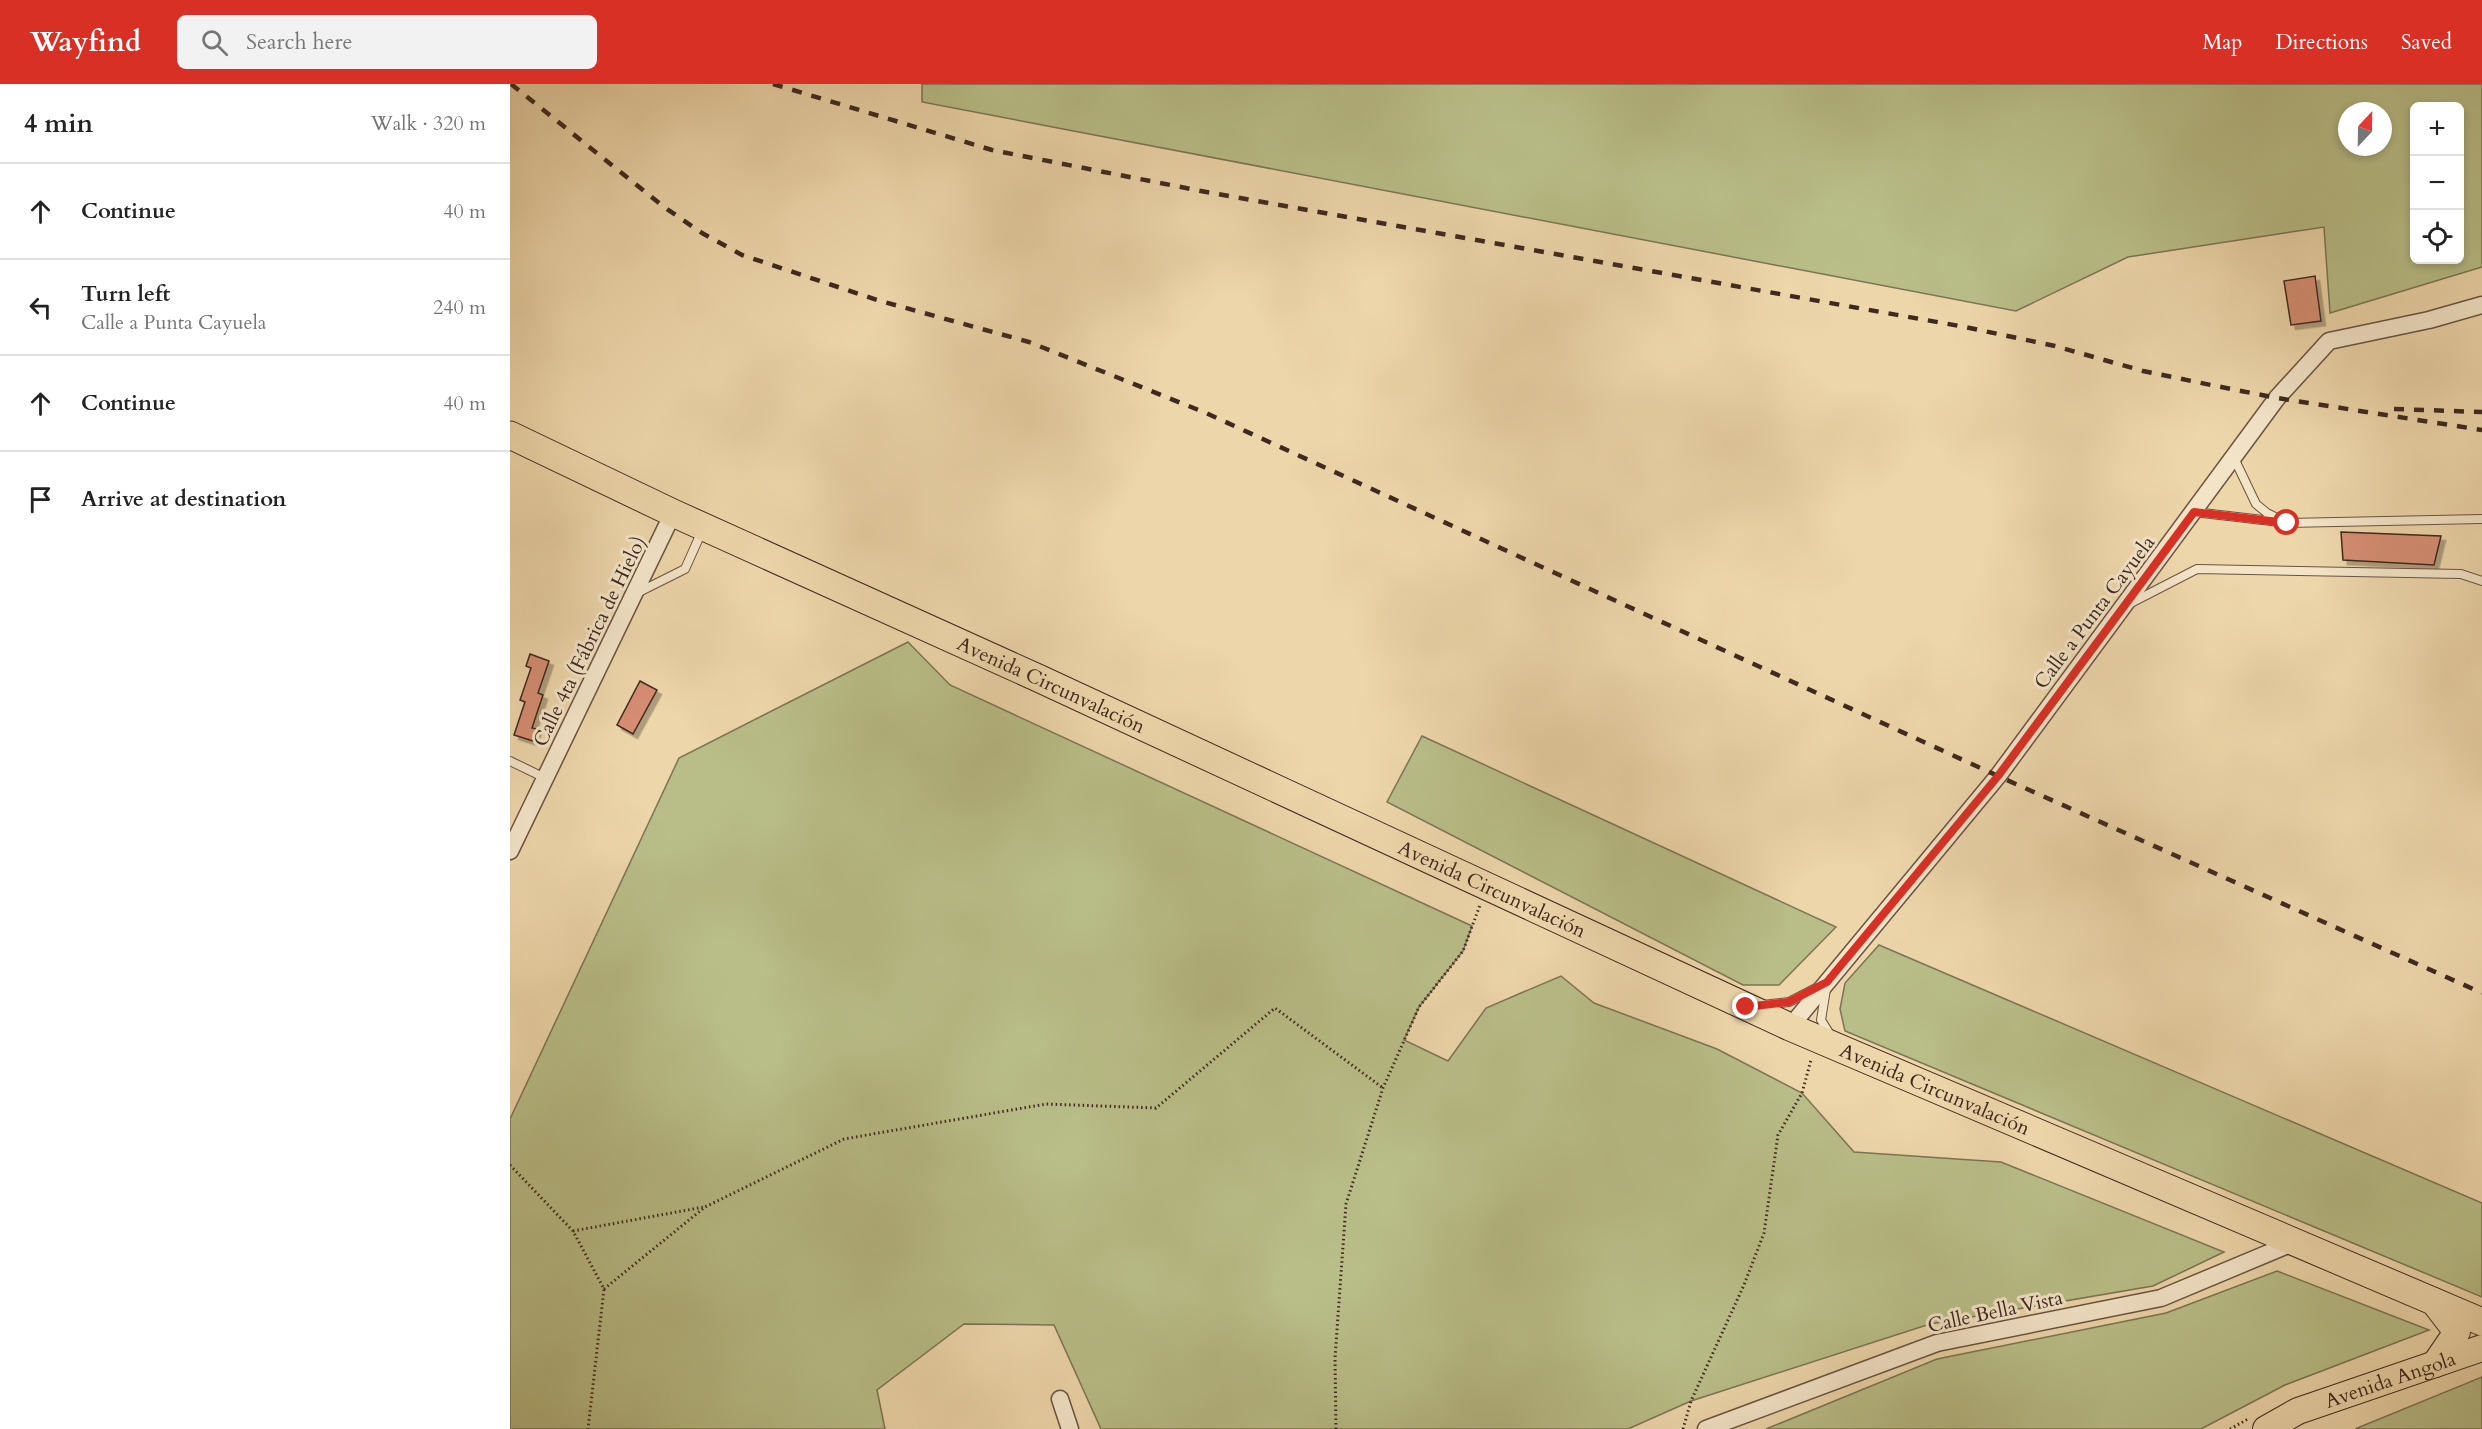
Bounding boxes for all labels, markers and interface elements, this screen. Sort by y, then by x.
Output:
search box [177,15,597,69]
text: Wayfind [30,23,141,61]
icon: search [198,26,231,59]
text: Search here [246,27,353,57]
text: Map [2202,28,2242,57]
text: Directions [2275,28,2368,57]
text: Saved [2401,28,2452,57]
north arrow [2338,102,2392,156]
map controls [2410,102,2464,264]
button: + [2410,102,2464,156]
text: 4 min [24,106,93,141]
text: Walk · 320 m [371,110,486,137]
button: − [2410,156,2464,210]
icon: ahead [24,195,57,228]
text: Continue [81,196,176,226]
text: 40 m [443,198,486,225]
button: locate [2410,210,2464,264]
text: Turn left [81,279,170,309]
icon: left [24,291,57,324]
text: 240 m [433,294,486,321]
text: Calle a Punta Cayuela [81,309,266,336]
icon: ahead [24,387,57,420]
text: Continue [81,388,176,418]
text: 40 m [443,390,486,417]
icon: arrive [24,483,57,516]
text: Arrive at destination [81,484,286,514]
route start [2273,509,2299,535]
street label: Calle a Punta Cayuela [2028,530,2161,694]
street label: Calle 4ta (Fábrica de Hielo) [527,531,652,751]
street label: Avenida Circunvalación [953,630,1150,740]
street label: Avenida Circunvalación [1394,834,1591,945]
route end [1732,993,1758,1019]
street label: Avenida Circunvalación [1836,1037,2035,1142]
street label: Calle Bella Vista [1925,1284,2065,1339]
street label: Avenida Angola [2321,1345,2459,1415]

